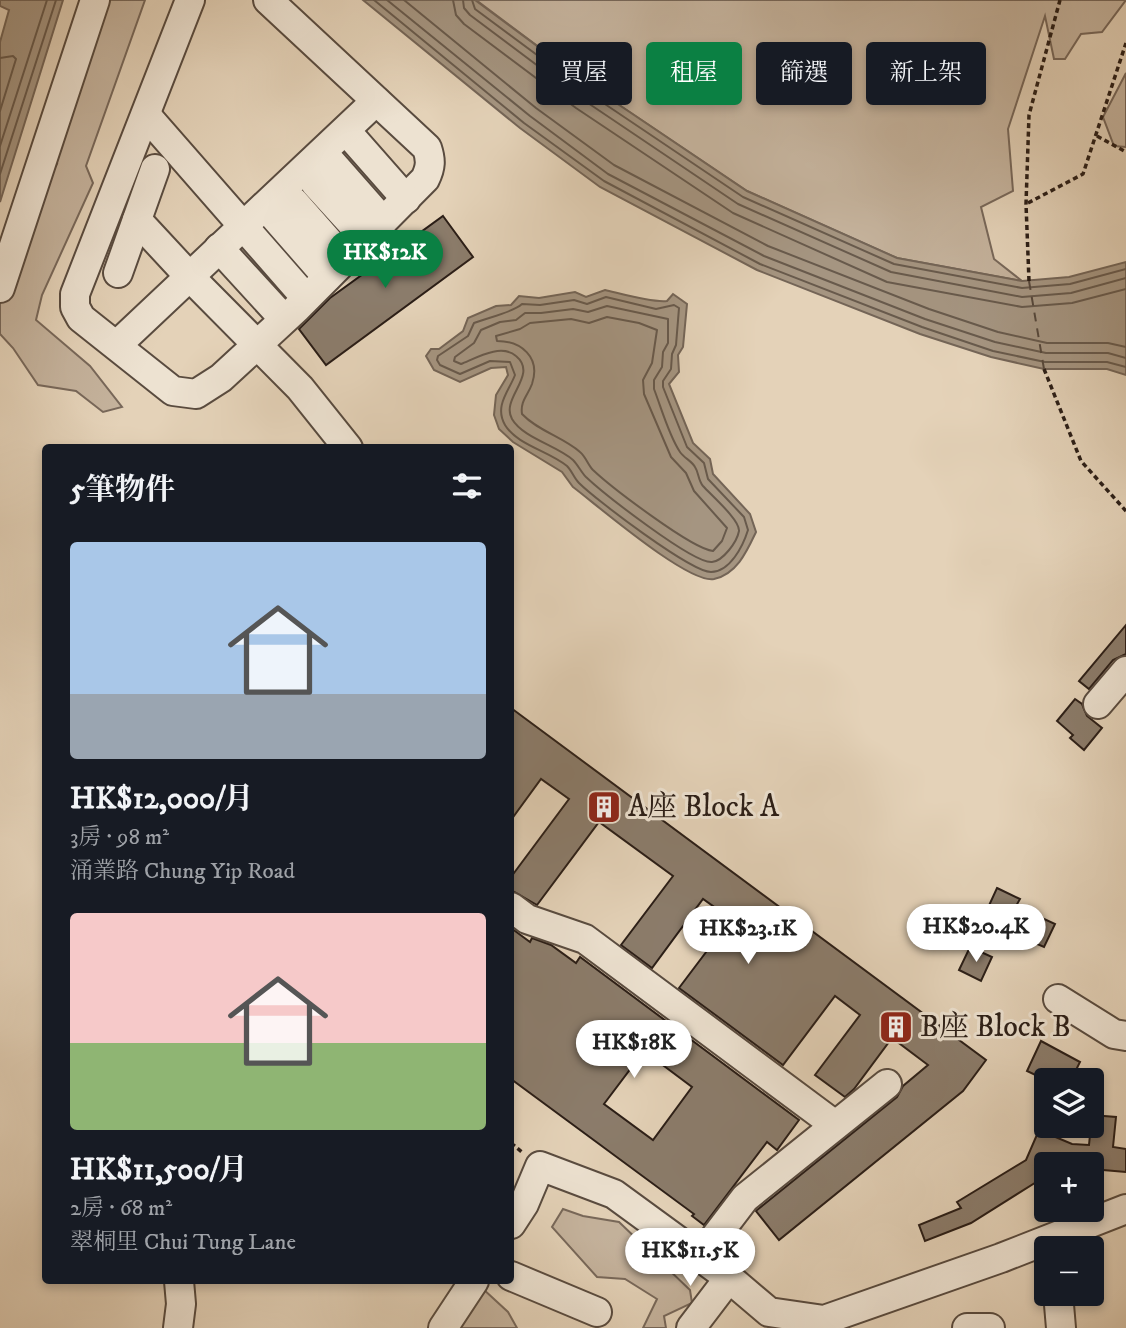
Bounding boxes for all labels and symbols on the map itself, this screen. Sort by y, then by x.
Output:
pin: HK$12K [328,230,442,290]
building icon: A座 Block A [585,788,623,826]
place label: A座 Block A [628,789,780,826]
pin: HK$20.4K [904,904,1048,964]
pin: HK$23.1K [676,906,820,966]
building icon: B座 Block B [877,1008,915,1046]
place label: B座 Block B [920,1009,1071,1046]
pin: HK$18K [577,1020,691,1080]
pin: HK$11.5K [618,1228,762,1288]

